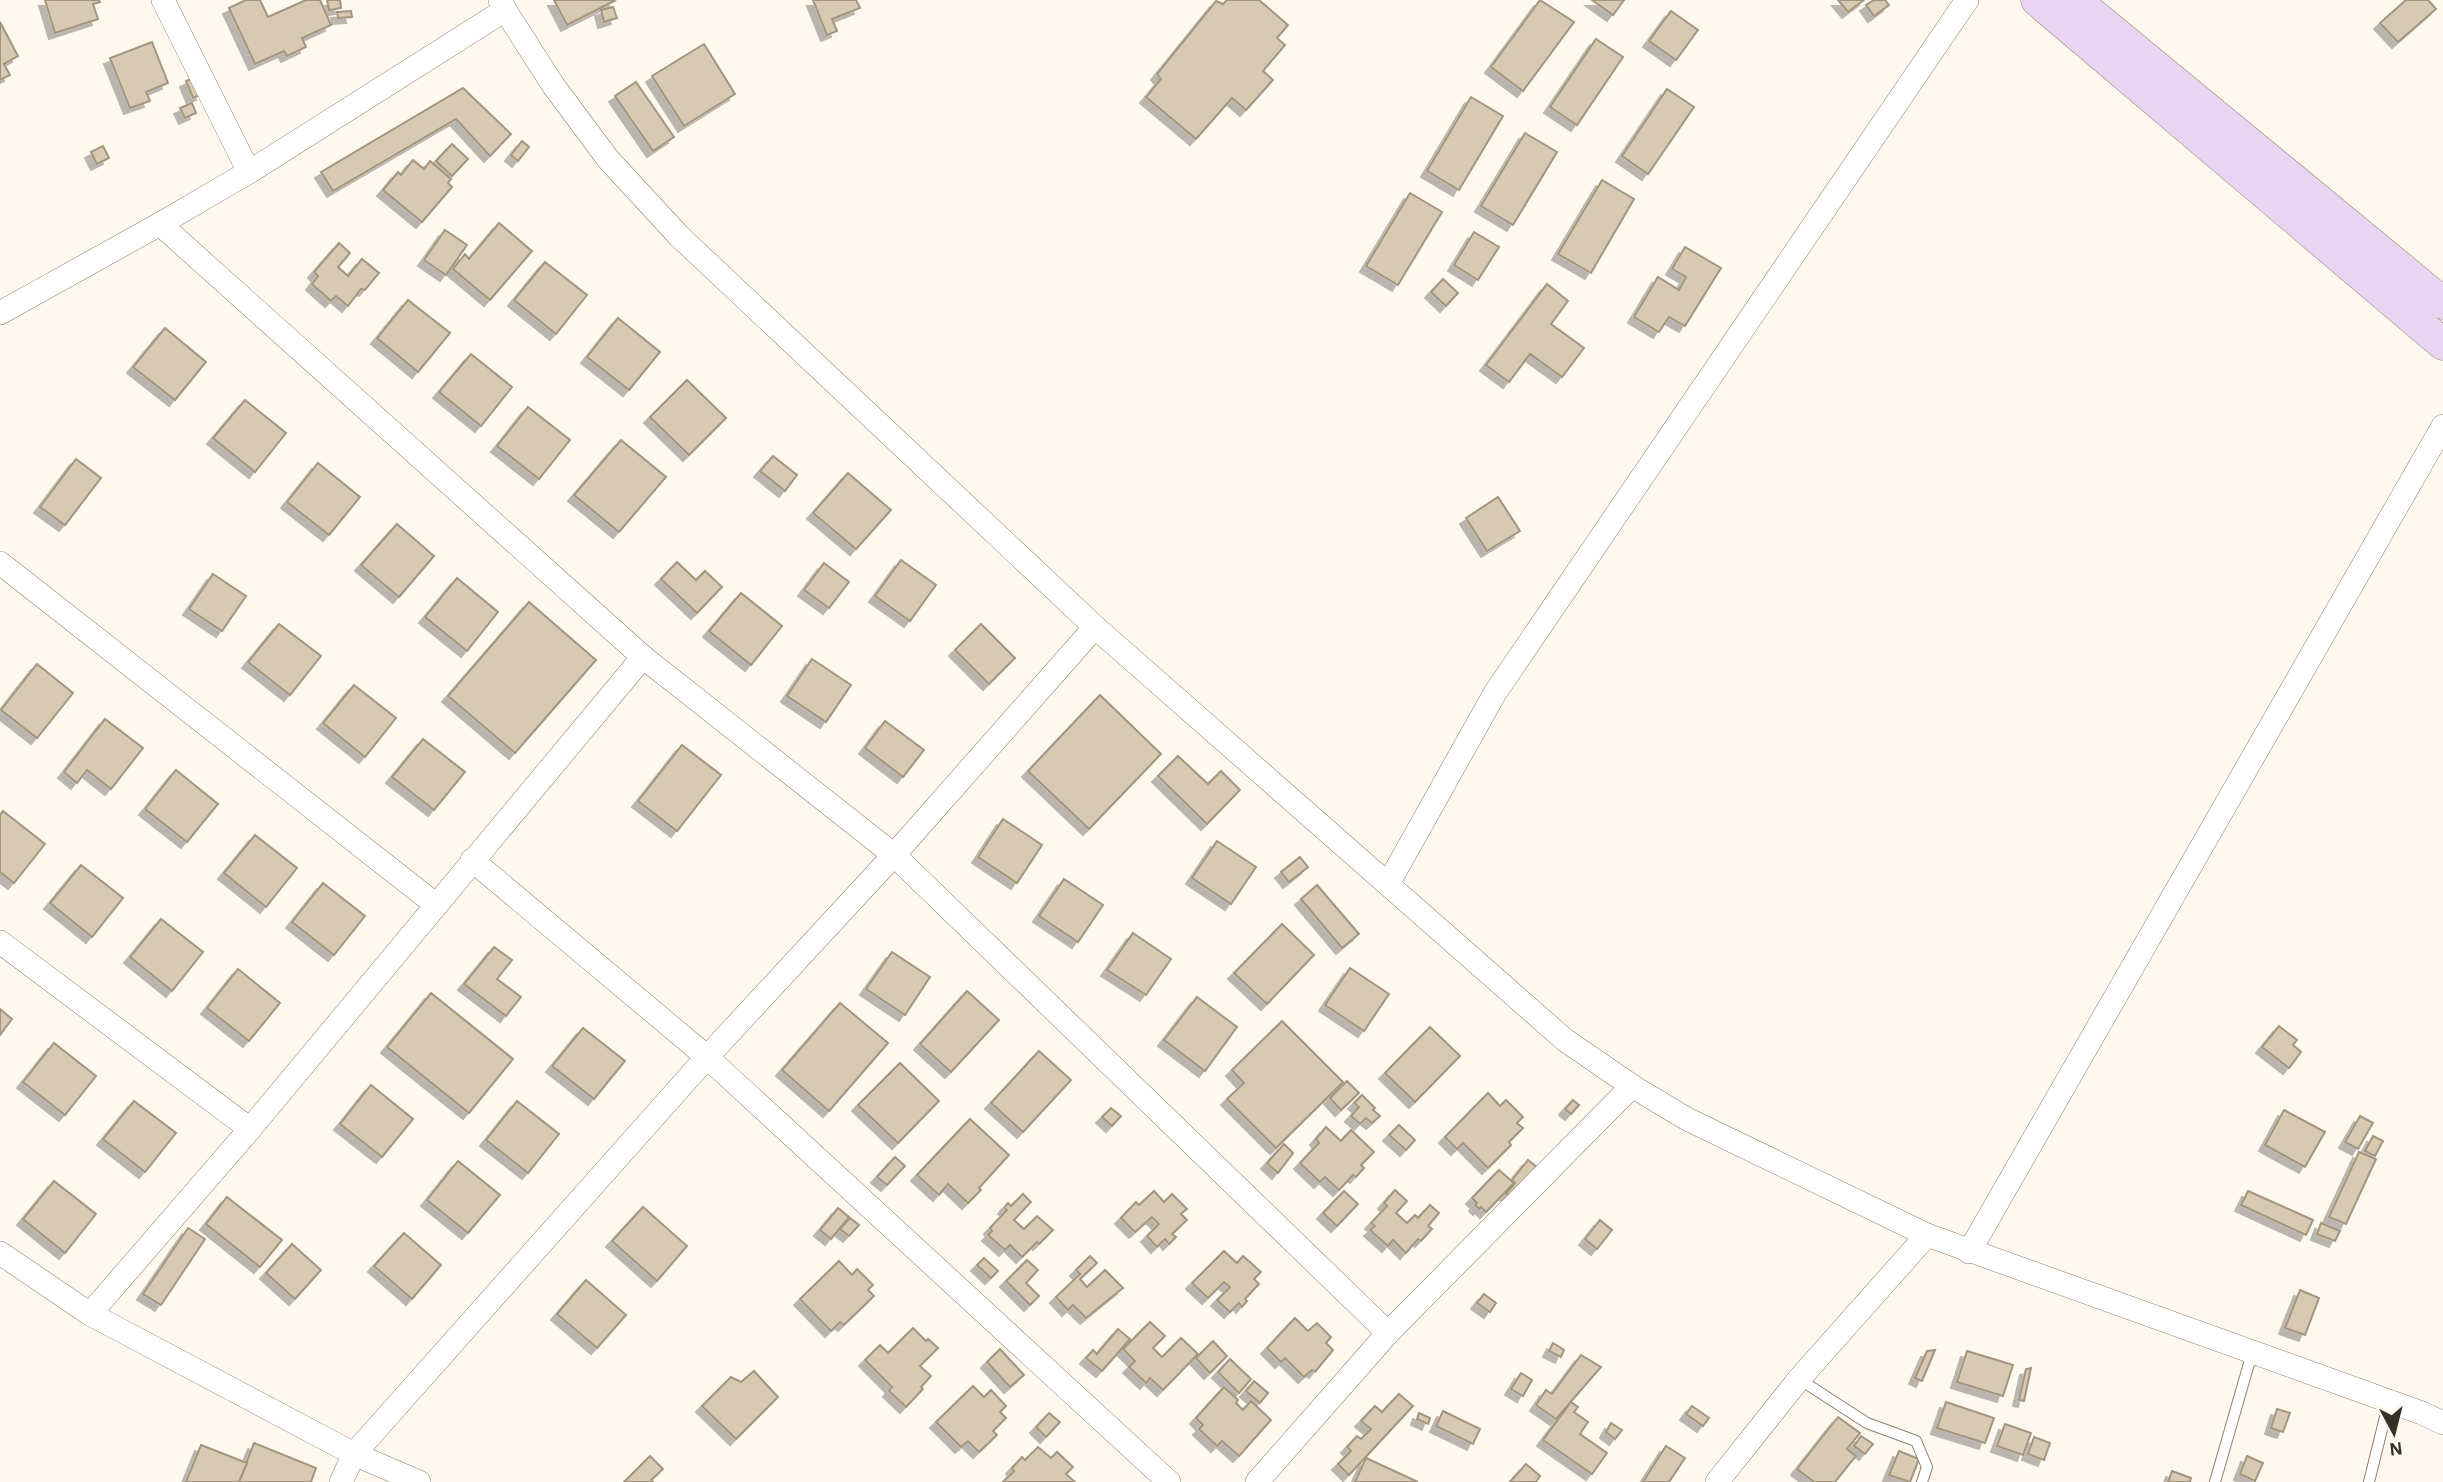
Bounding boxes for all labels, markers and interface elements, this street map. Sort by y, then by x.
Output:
north arrow [2359,1398,2429,1468]
text: N [2388,1438,2404,1459]

